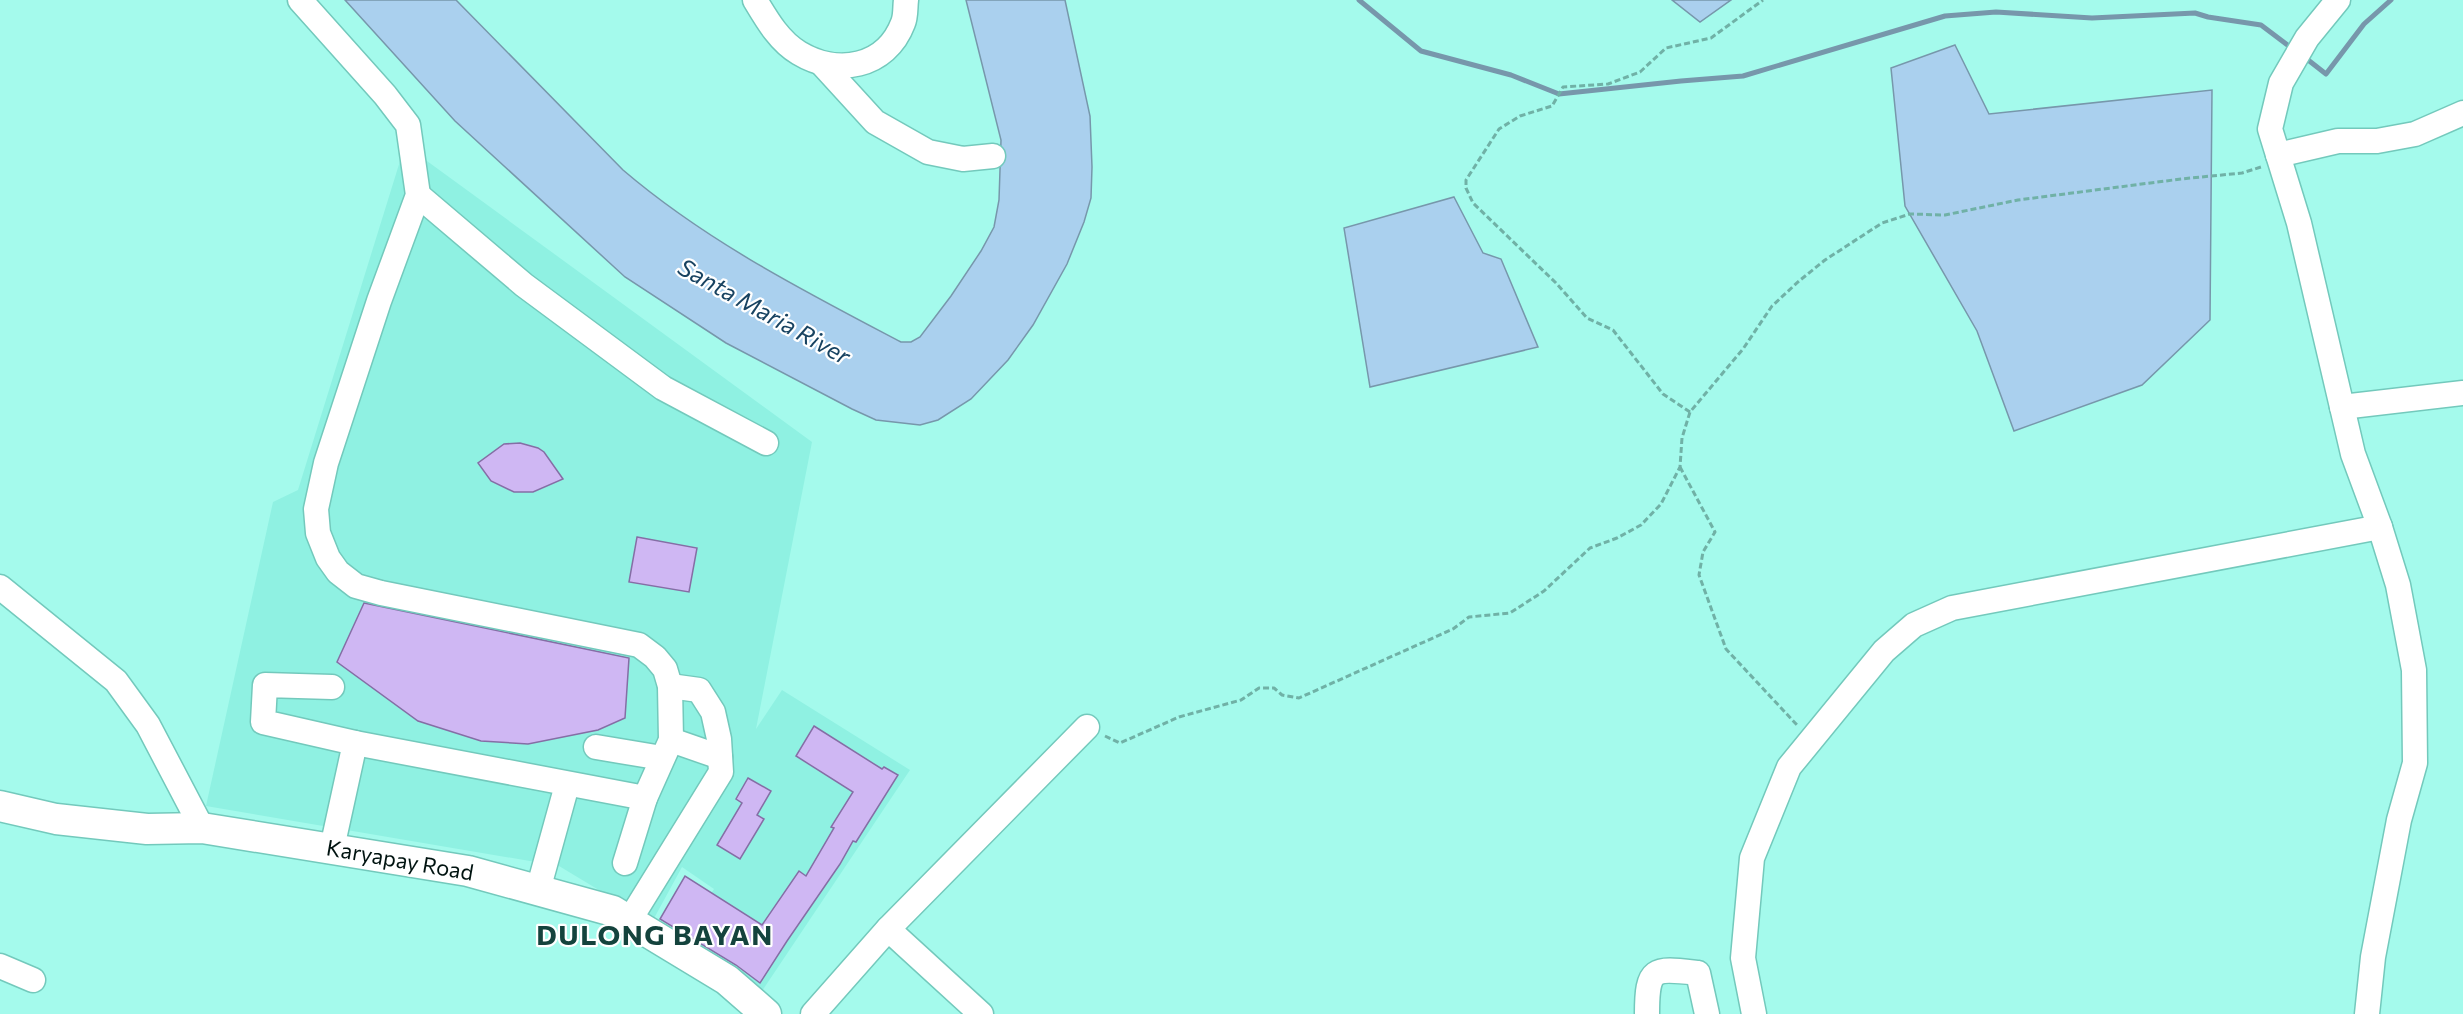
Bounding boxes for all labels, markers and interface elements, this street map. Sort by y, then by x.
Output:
water label: Santa Maria River [674,251,857,371]
street label: Karyapay Road [324,833,476,886]
district label: DULONG BAYAN [536,917,774,951]

